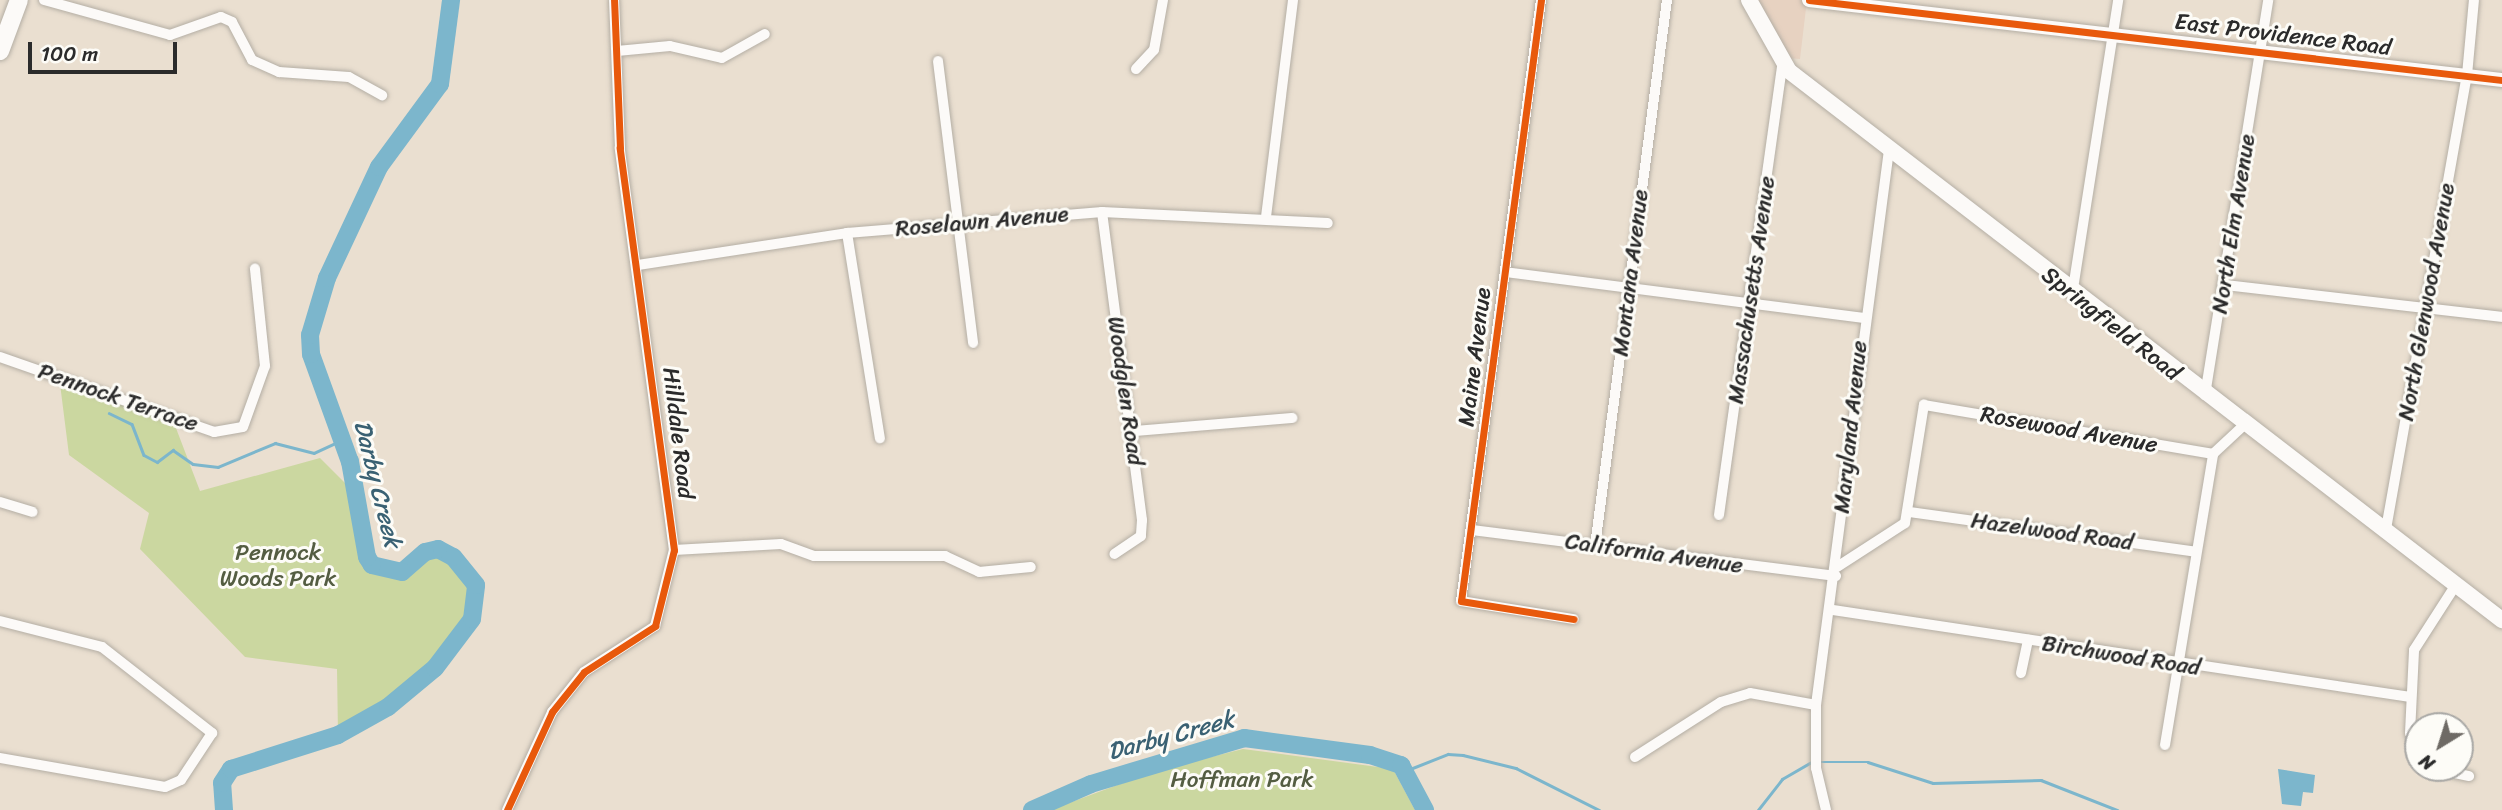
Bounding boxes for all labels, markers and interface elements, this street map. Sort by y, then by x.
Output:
street label: East Providence Road [2174,8,2392,62]
scale bar [32,28,180,72]
text: 100 m [41,35,98,73]
street label: North Elm Avenue [2206,132,2262,316]
street label: Massachusetts Avenue [1722,175,1782,405]
street label: North Glenwood Avenue [2393,181,2461,423]
street label: Montana Avenue [1607,188,1655,358]
street label: Roselawn Avenue [894,201,1070,243]
street label: Springfield Road [2036,261,2186,387]
street label: Maine Avenue [1453,286,1497,428]
street label: Woodglen Road [1101,315,1149,467]
street label: Maryland Avenue [1828,339,1874,515]
street label: Pennock Terrace [34,358,202,438]
street label: Hilldale Road [656,366,700,500]
street label: Rosewood Avenue [1979,401,2159,459]
water label: Darby Creek [347,418,407,550]
street label: Hazelwood Road [1969,507,2135,557]
street label: California Avenue [1563,528,1745,580]
park label: Pennock Woods Park [220,539,336,593]
street label: Birchwood Road [2040,630,2202,682]
water label: Darby Creek [1105,705,1237,767]
north arrow [2404,712,2474,782]
text: N [2412,745,2442,779]
park label: Hoffman Park [1170,766,1314,794]

